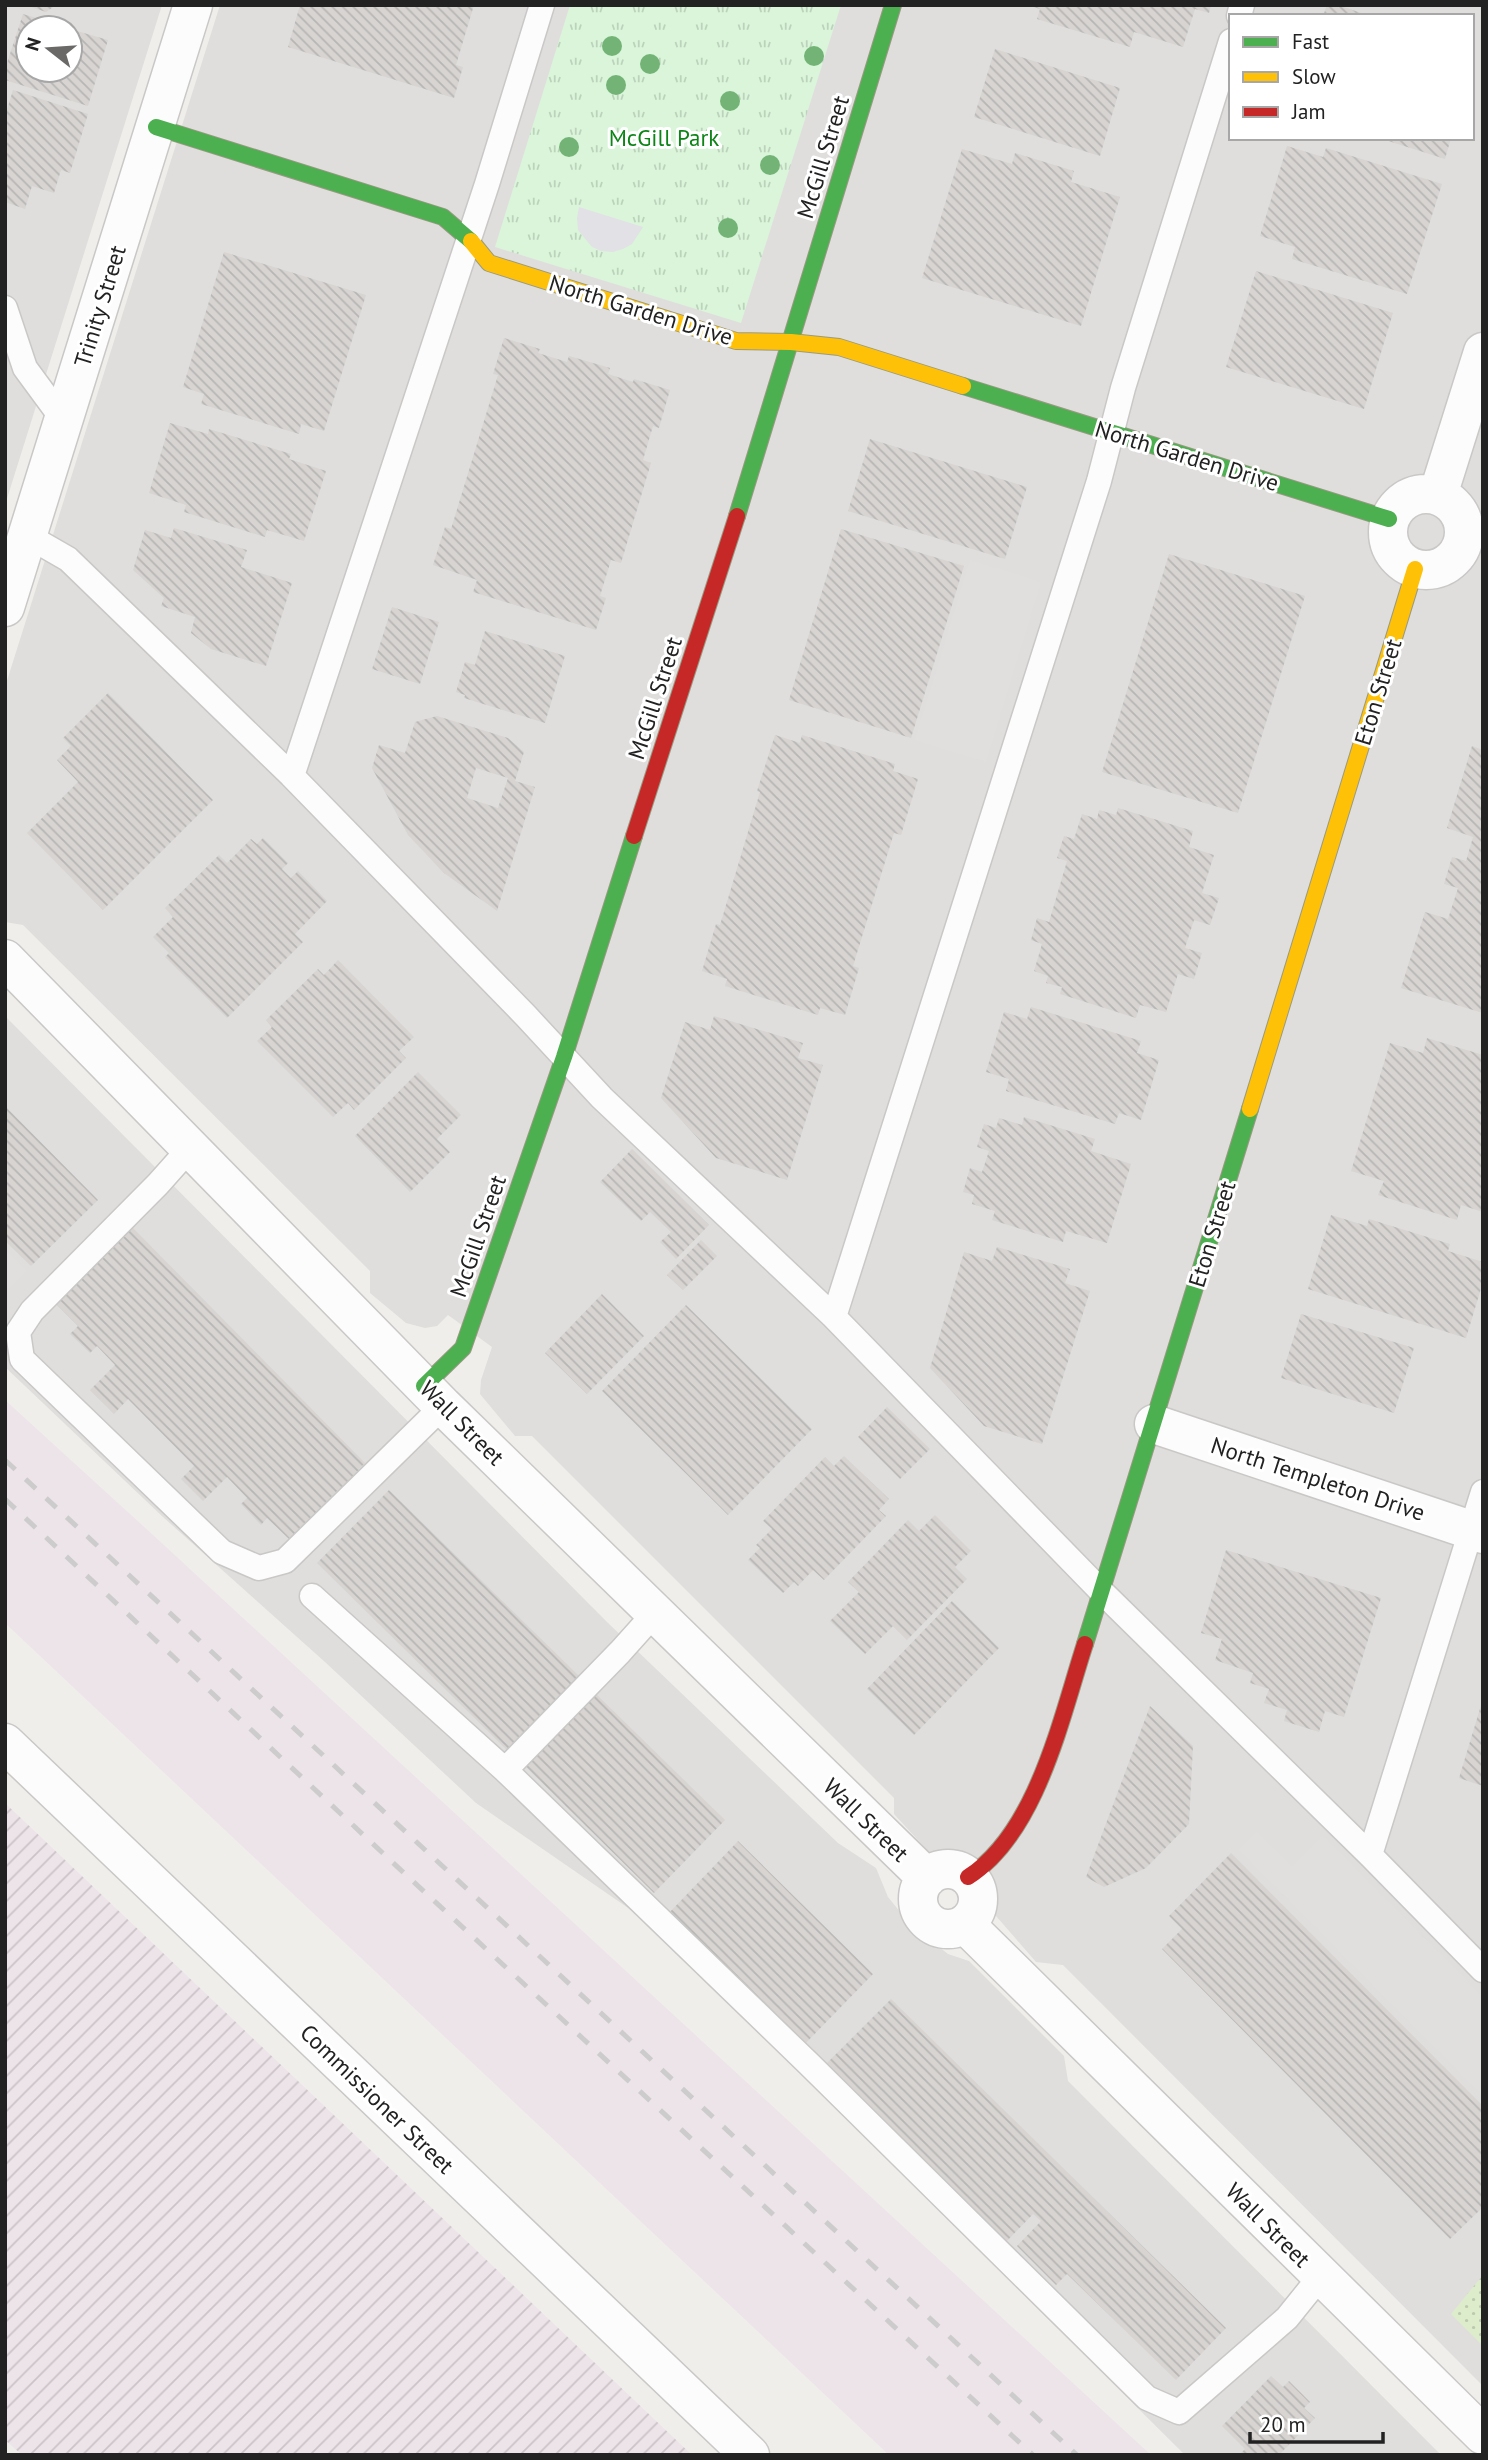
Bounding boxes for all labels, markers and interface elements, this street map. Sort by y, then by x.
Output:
north arrow [14,14,84,84]
legend [1229,14,1474,140]
text: Fast [1292,28,1329,55]
text: N [19,35,46,54]
text: Slow [1292,63,1336,90]
street label: McGill Street [790,92,855,222]
text: Jam [1291,98,1326,125]
park label: McGill Park [609,123,719,152]
street label: Trinity Street [67,241,132,370]
street label: North Garden Drive [546,268,736,351]
street label: North Garden Drive [1092,414,1282,497]
street label: McGill Street [621,633,688,763]
street label: Eton Street [1348,635,1407,749]
street label: McGill Street [443,1171,512,1301]
street label: Eton Street [1182,1177,1241,1291]
street label: Wall Street [414,1374,511,1471]
street label: North Templeton Drive [1207,1430,1429,1527]
street label: Wall Street [817,1772,915,1868]
street label: Commissioner Street [294,2018,461,2180]
street label: Wall Street [1220,2176,1317,2273]
scale bar [1250,2400,1383,2444]
text: 20 m [1260,2411,1306,2438]

